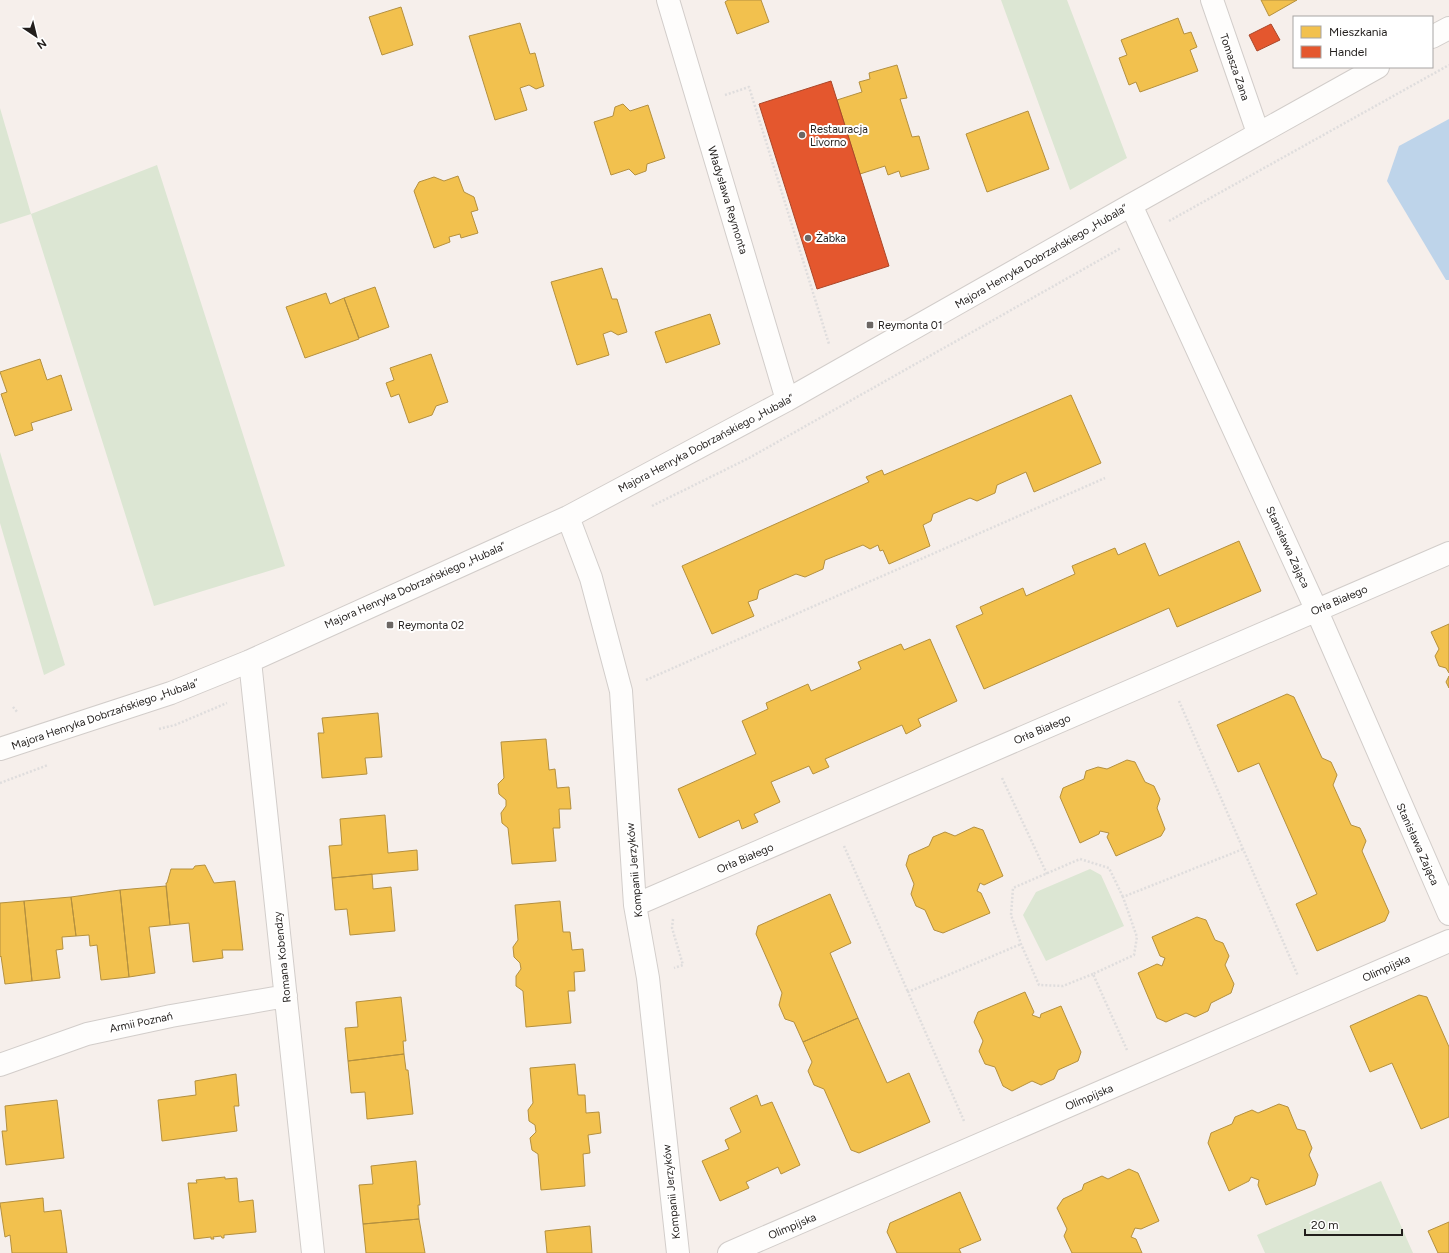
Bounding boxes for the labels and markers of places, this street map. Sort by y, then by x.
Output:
place label: Restauracja Livorno [810,123,868,149]
marker: Restauracja Livorno [797,130,807,140]
place label: Żabka [816,232,846,245]
marker: Żabka [803,233,813,243]
place label: Reymonta 01 [878,319,942,332]
marker: Reymonta 01 [865,320,875,330]
place label: Reymonta 02 [398,619,464,632]
marker: Reymonta 02 [385,620,395,630]

